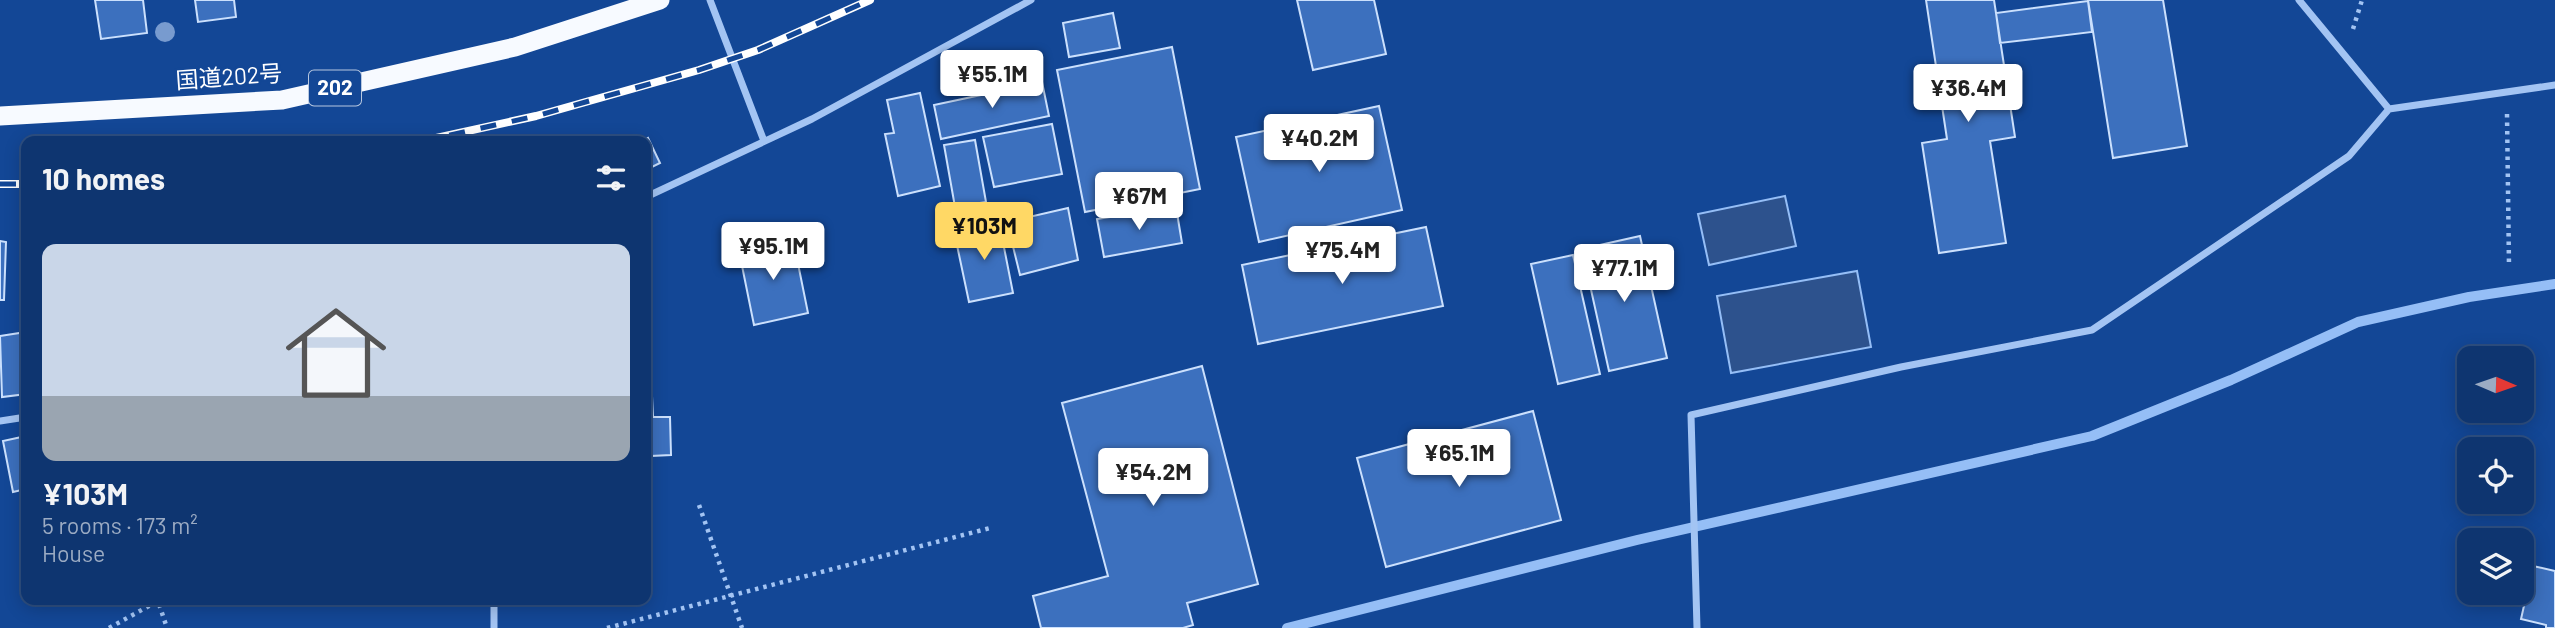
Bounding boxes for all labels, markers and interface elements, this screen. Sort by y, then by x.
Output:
pin: ¥55.1M [935,50,1049,110]
street label: 国道202号 [175,58,283,94]
text: ¥55.1M [956,59,1028,87]
pin: ¥36.4M [1911,64,2025,124]
road number: 202 [309,70,361,106]
text: ¥36.4M [1929,73,2007,101]
pin: ¥40.2M [1262,114,1376,174]
text: ¥40.2M [1280,123,1358,151]
icon: filters [592,159,630,197]
text: 10 homes [42,160,165,196]
pin: ¥67M [1098,173,1180,232]
text: ¥67M [1111,181,1167,209]
pin: ¥103M [935,202,1033,262]
text: ¥103M [951,211,1017,239]
pin: ¥95.1M [716,222,830,282]
pin: ¥75.4M [1285,226,1399,286]
text: ¥95.1M [737,231,809,259]
text: ¥75.4M [1304,235,1380,263]
pin: ¥77.1M [1567,244,1681,304]
text: ¥77.1M [1590,253,1658,281]
icon: home [273,290,399,416]
north arrow [2457,346,2534,424]
map controls [2457,346,2534,605]
pin: ¥65.1M [1402,430,1516,489]
button: locate [2457,437,2534,514]
text: ¥65.1M [1423,438,1495,466]
pin: ¥54.2M [1096,448,1210,508]
text: ¥54.2M [1114,457,1192,485]
text: ¥103M [42,475,128,511]
text: 5 rooms · 173 m² [42,511,198,539]
button: layers [2457,528,2534,605]
text: House [42,539,105,567]

